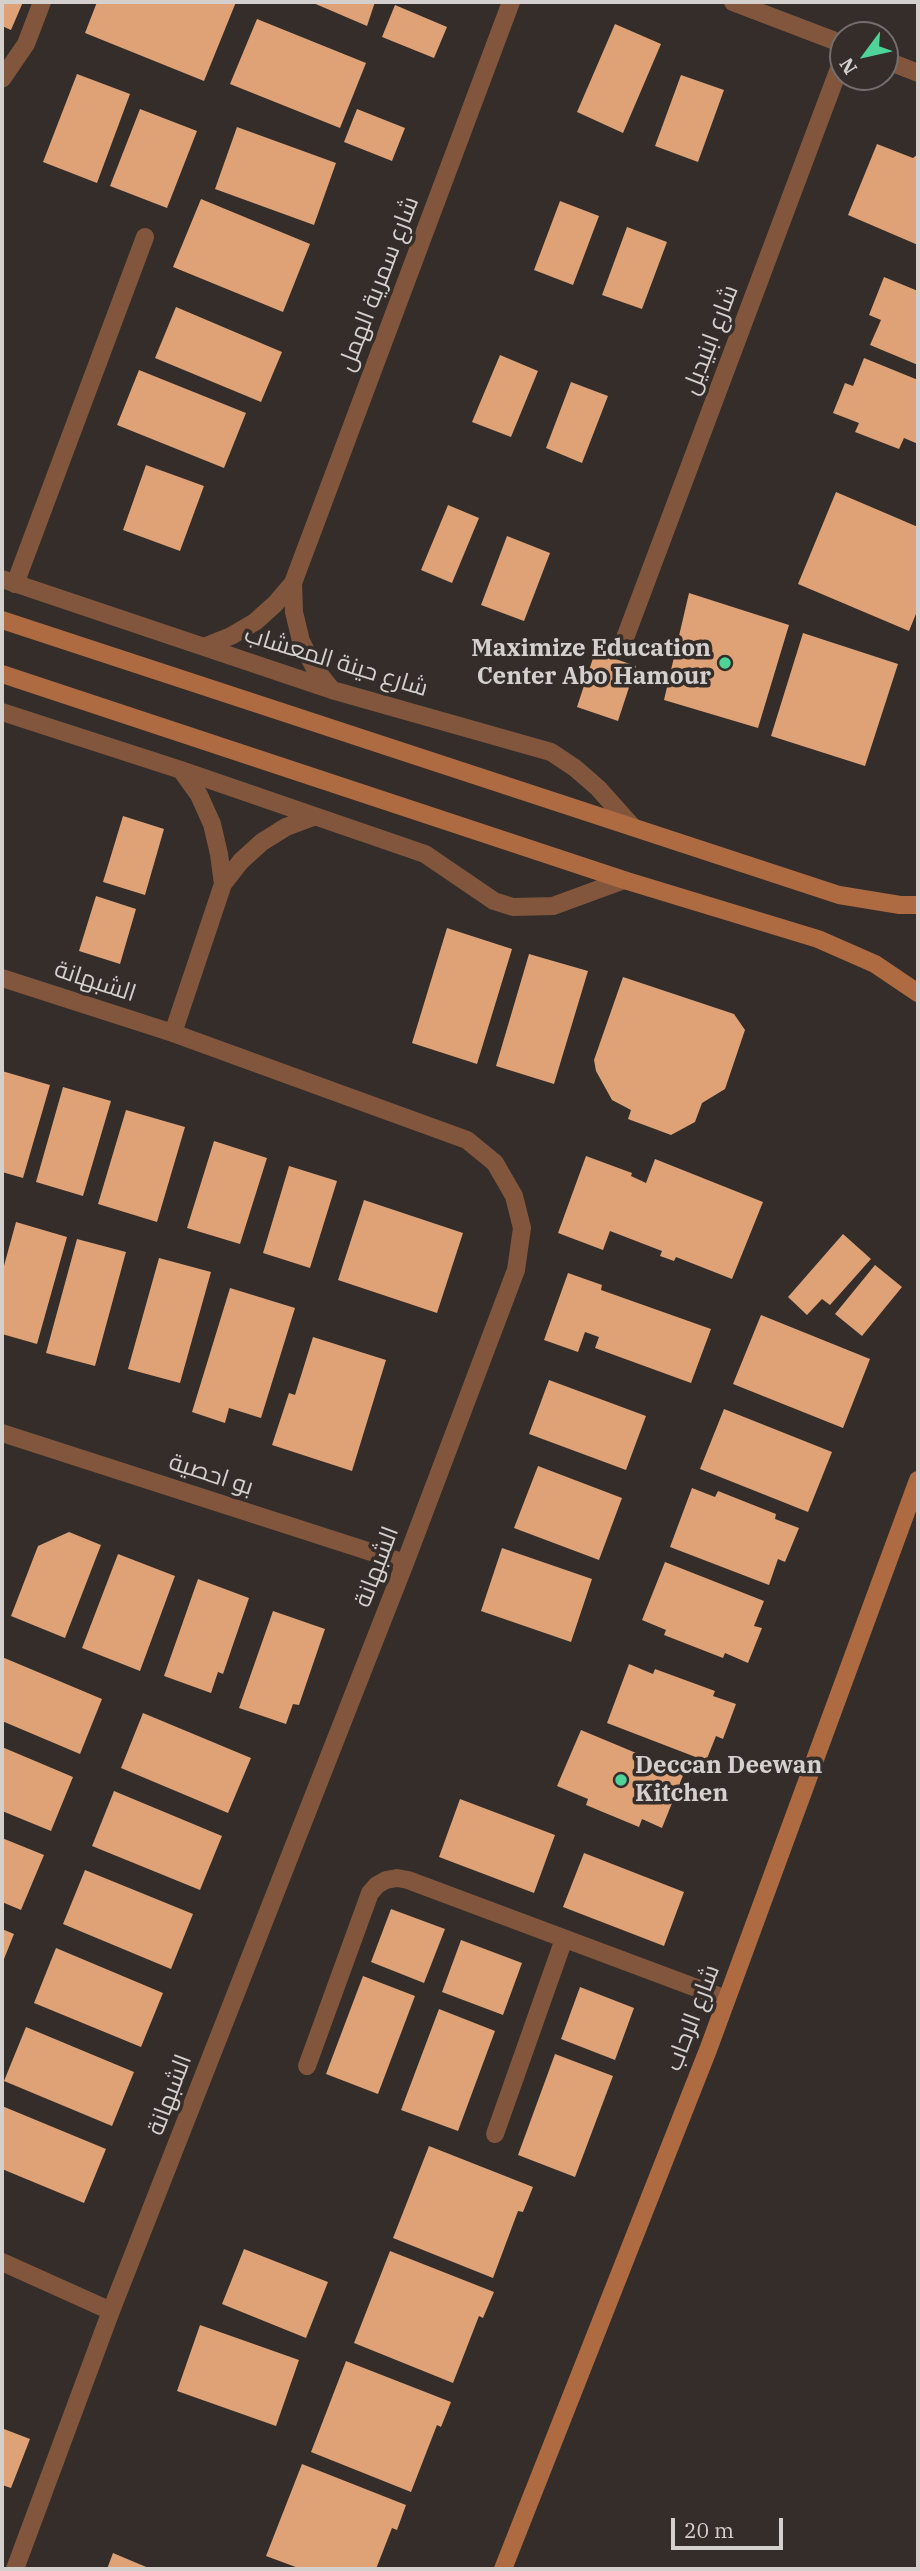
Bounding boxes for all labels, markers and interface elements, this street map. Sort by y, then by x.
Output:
north arrow [829,21,899,91]
text: N [834,54,862,79]
street label: شارع سمرية الهمل [332,193,426,375]
street label: شارع ابنيديل [677,281,745,399]
street label: شارع حينة المعشاب [241,620,431,704]
place label: Maximize Education Center Abo Hamour [471,635,711,691]
marker: Maximize Education Center Abo Hamour [717,655,733,671]
street label: الشبهانة [51,955,139,1009]
street label: بو احصية [165,1448,257,1502]
street label: الشبهانة [349,1523,405,1611]
place label: Deccan Deewan Kitchen [635,1752,822,1808]
marker: Deccan Deewan Kitchen [613,1772,629,1788]
street label: شارع الرحاب [660,1961,726,2075]
street label: الشبهانة [142,2051,198,2139]
scale bar [675,2504,787,2548]
text: 20 m [684,2516,734,2544]

